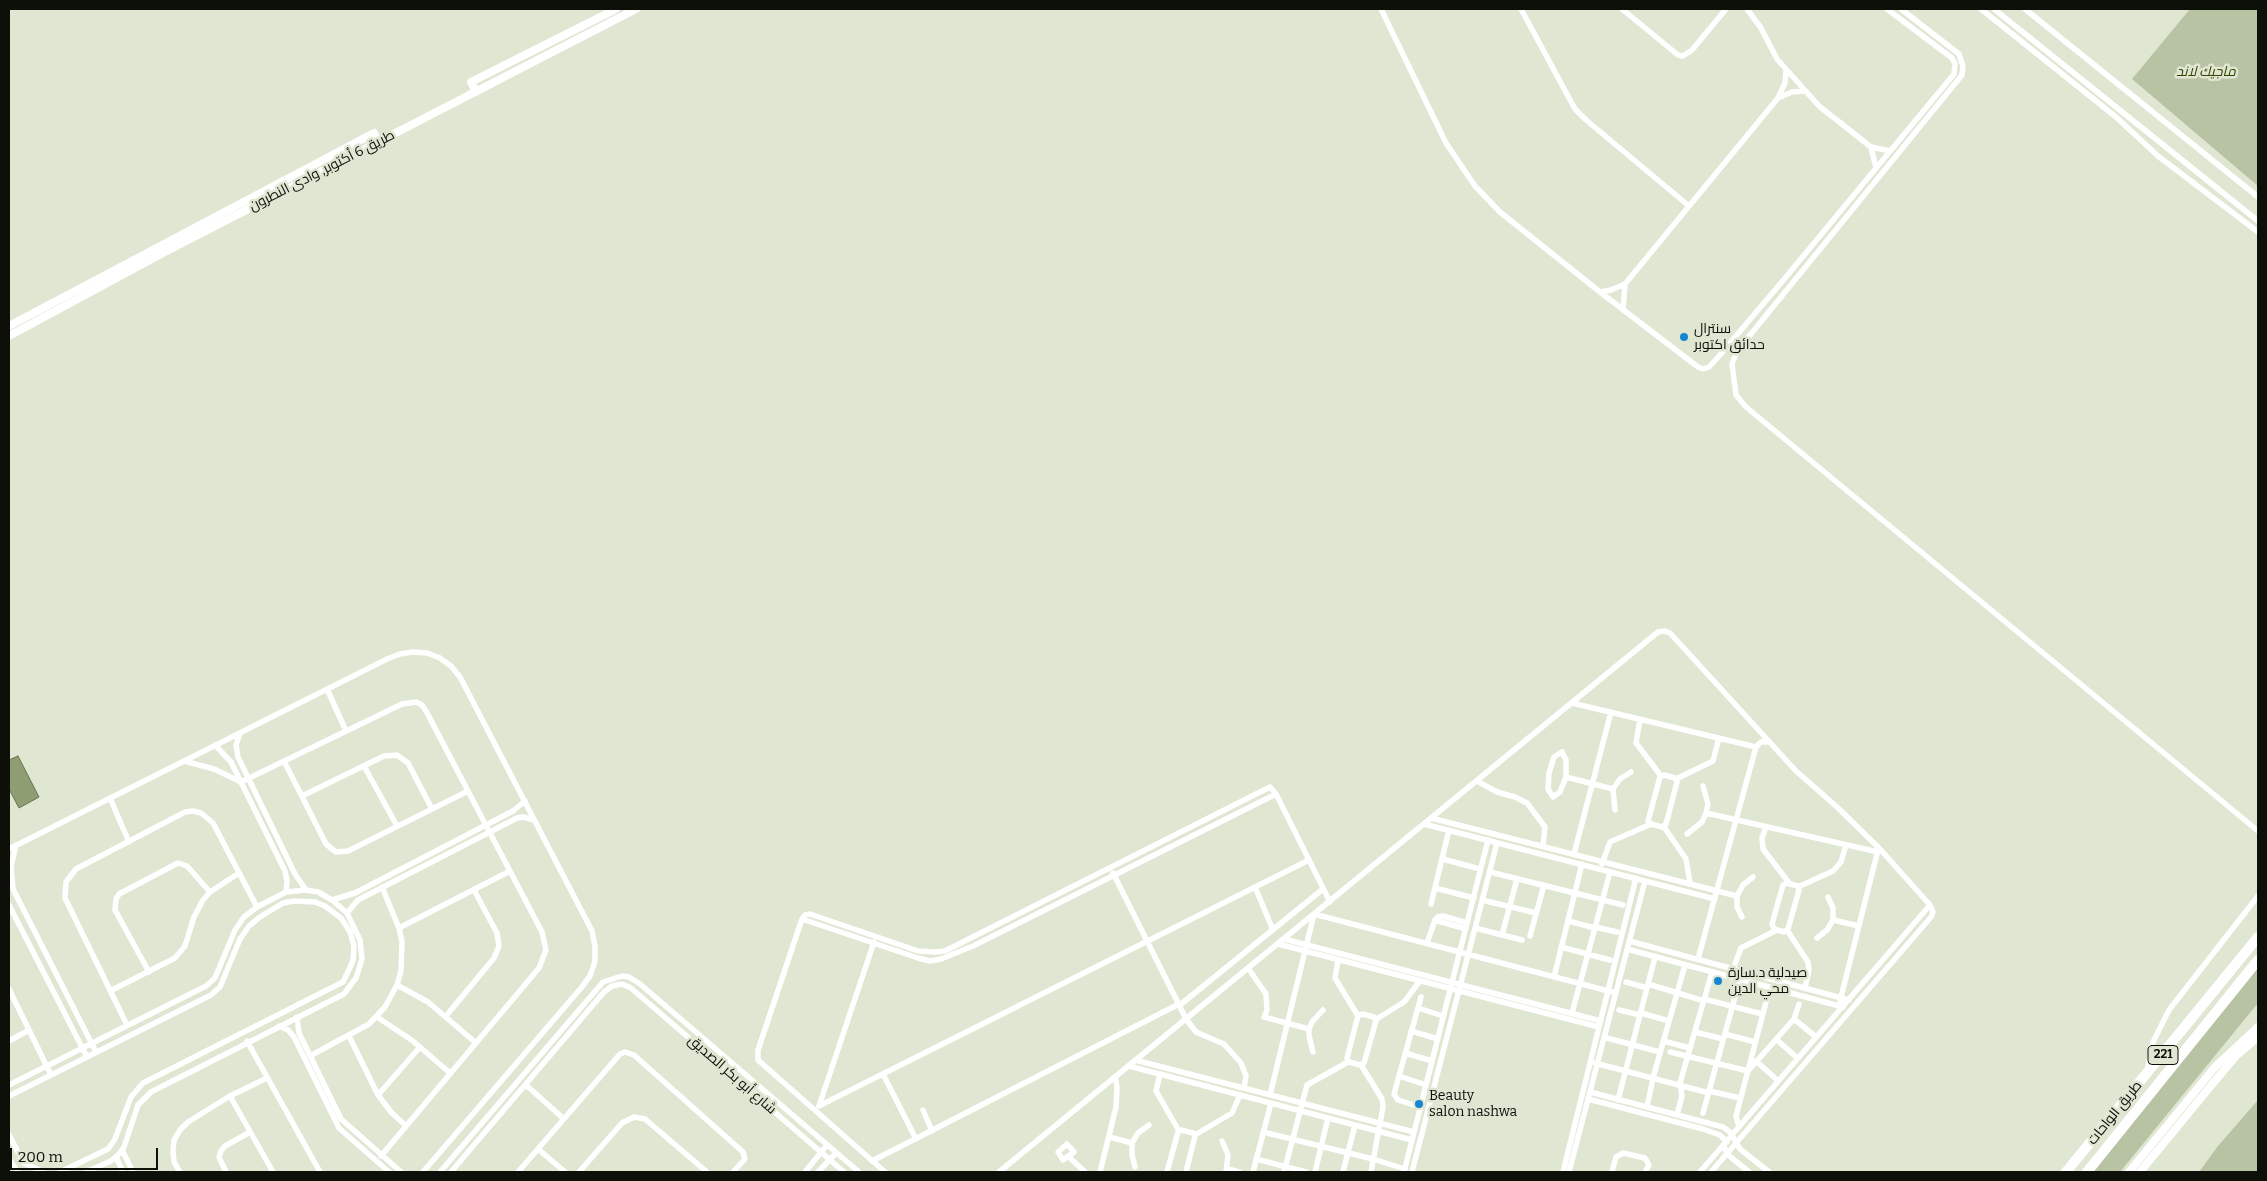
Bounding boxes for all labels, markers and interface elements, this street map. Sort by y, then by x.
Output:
park label: ماجيك لاند [2176,64,2236,80]
street label: طريق 6 أكتوبر, وادى النطرون [246,127,398,215]
place label: سنترال حدائق اكتوبر [1694,321,1765,354]
marker: سنترال حدائق اكتوبر [1678,331,1690,343]
place label: صيدلية د.سارة محي الدين [1728,965,1807,998]
marker: صيدلية د.سارة محي الدين [1712,975,1724,987]
street label: شارع أبو بكر الصديق [684,1032,780,1118]
road number: 221 [2148,1046,2178,1064]
street label: طريق الواحات [2084,1078,2146,1148]
place label: Beauty salon nashwa [1429,1088,1517,1120]
marker: Beauty salon nashwa [1413,1098,1425,1110]
scale bar [12,1138,160,1170]
text: 200 m [18,1148,63,1166]

